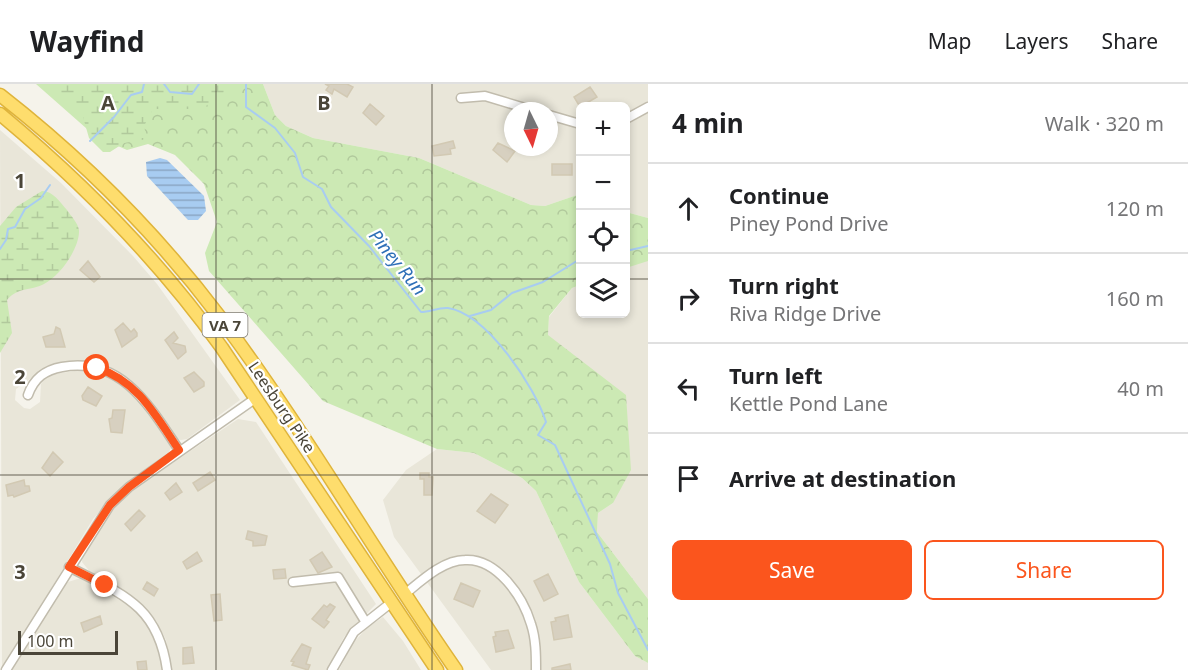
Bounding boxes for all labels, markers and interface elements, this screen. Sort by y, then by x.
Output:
text: Wayfind [30,22,144,60]
text: Map [928,27,972,55]
text: Layers [1005,27,1069,55]
text: Share [1102,27,1158,55]
text: A [101,89,115,116]
text: B [317,89,331,116]
north arrow [504,102,558,156]
map controls [576,102,630,318]
button: + [576,102,630,156]
text: 4 min [672,105,744,141]
text: Walk · 320 m [1045,110,1164,137]
button: − [576,156,630,210]
text: 1 [14,167,26,194]
text: Continue [729,180,829,210]
icon: ahead [672,192,705,225]
text: 120 m [1106,195,1164,222]
button: locate [576,210,630,264]
text: Piney Pond Drive [729,210,888,237]
water label: Piney Run [364,224,432,300]
button: layers [576,264,630,318]
text: Turn right [729,270,839,300]
icon: right [672,282,705,315]
text: 160 m [1106,285,1164,312]
text: Riva Ridge Drive [729,300,881,327]
road number: VA 7 [202,313,248,337]
route start [83,354,109,380]
street label: Leesburg Pike [243,357,321,457]
text: Turn left [729,360,823,390]
text: 2 [14,363,26,390]
icon: left [672,372,705,405]
text: 40 m [1117,375,1164,402]
text: Kettle Pond Lane [729,390,888,417]
icon: arrive [672,462,705,495]
text: Arrive at destination [729,463,956,493]
button: Save [672,540,912,600]
button: Share [924,540,1164,600]
text: 3 [14,558,26,585]
route end [91,571,117,597]
scale bar [18,628,118,656]
text: 100 m [27,630,74,652]

